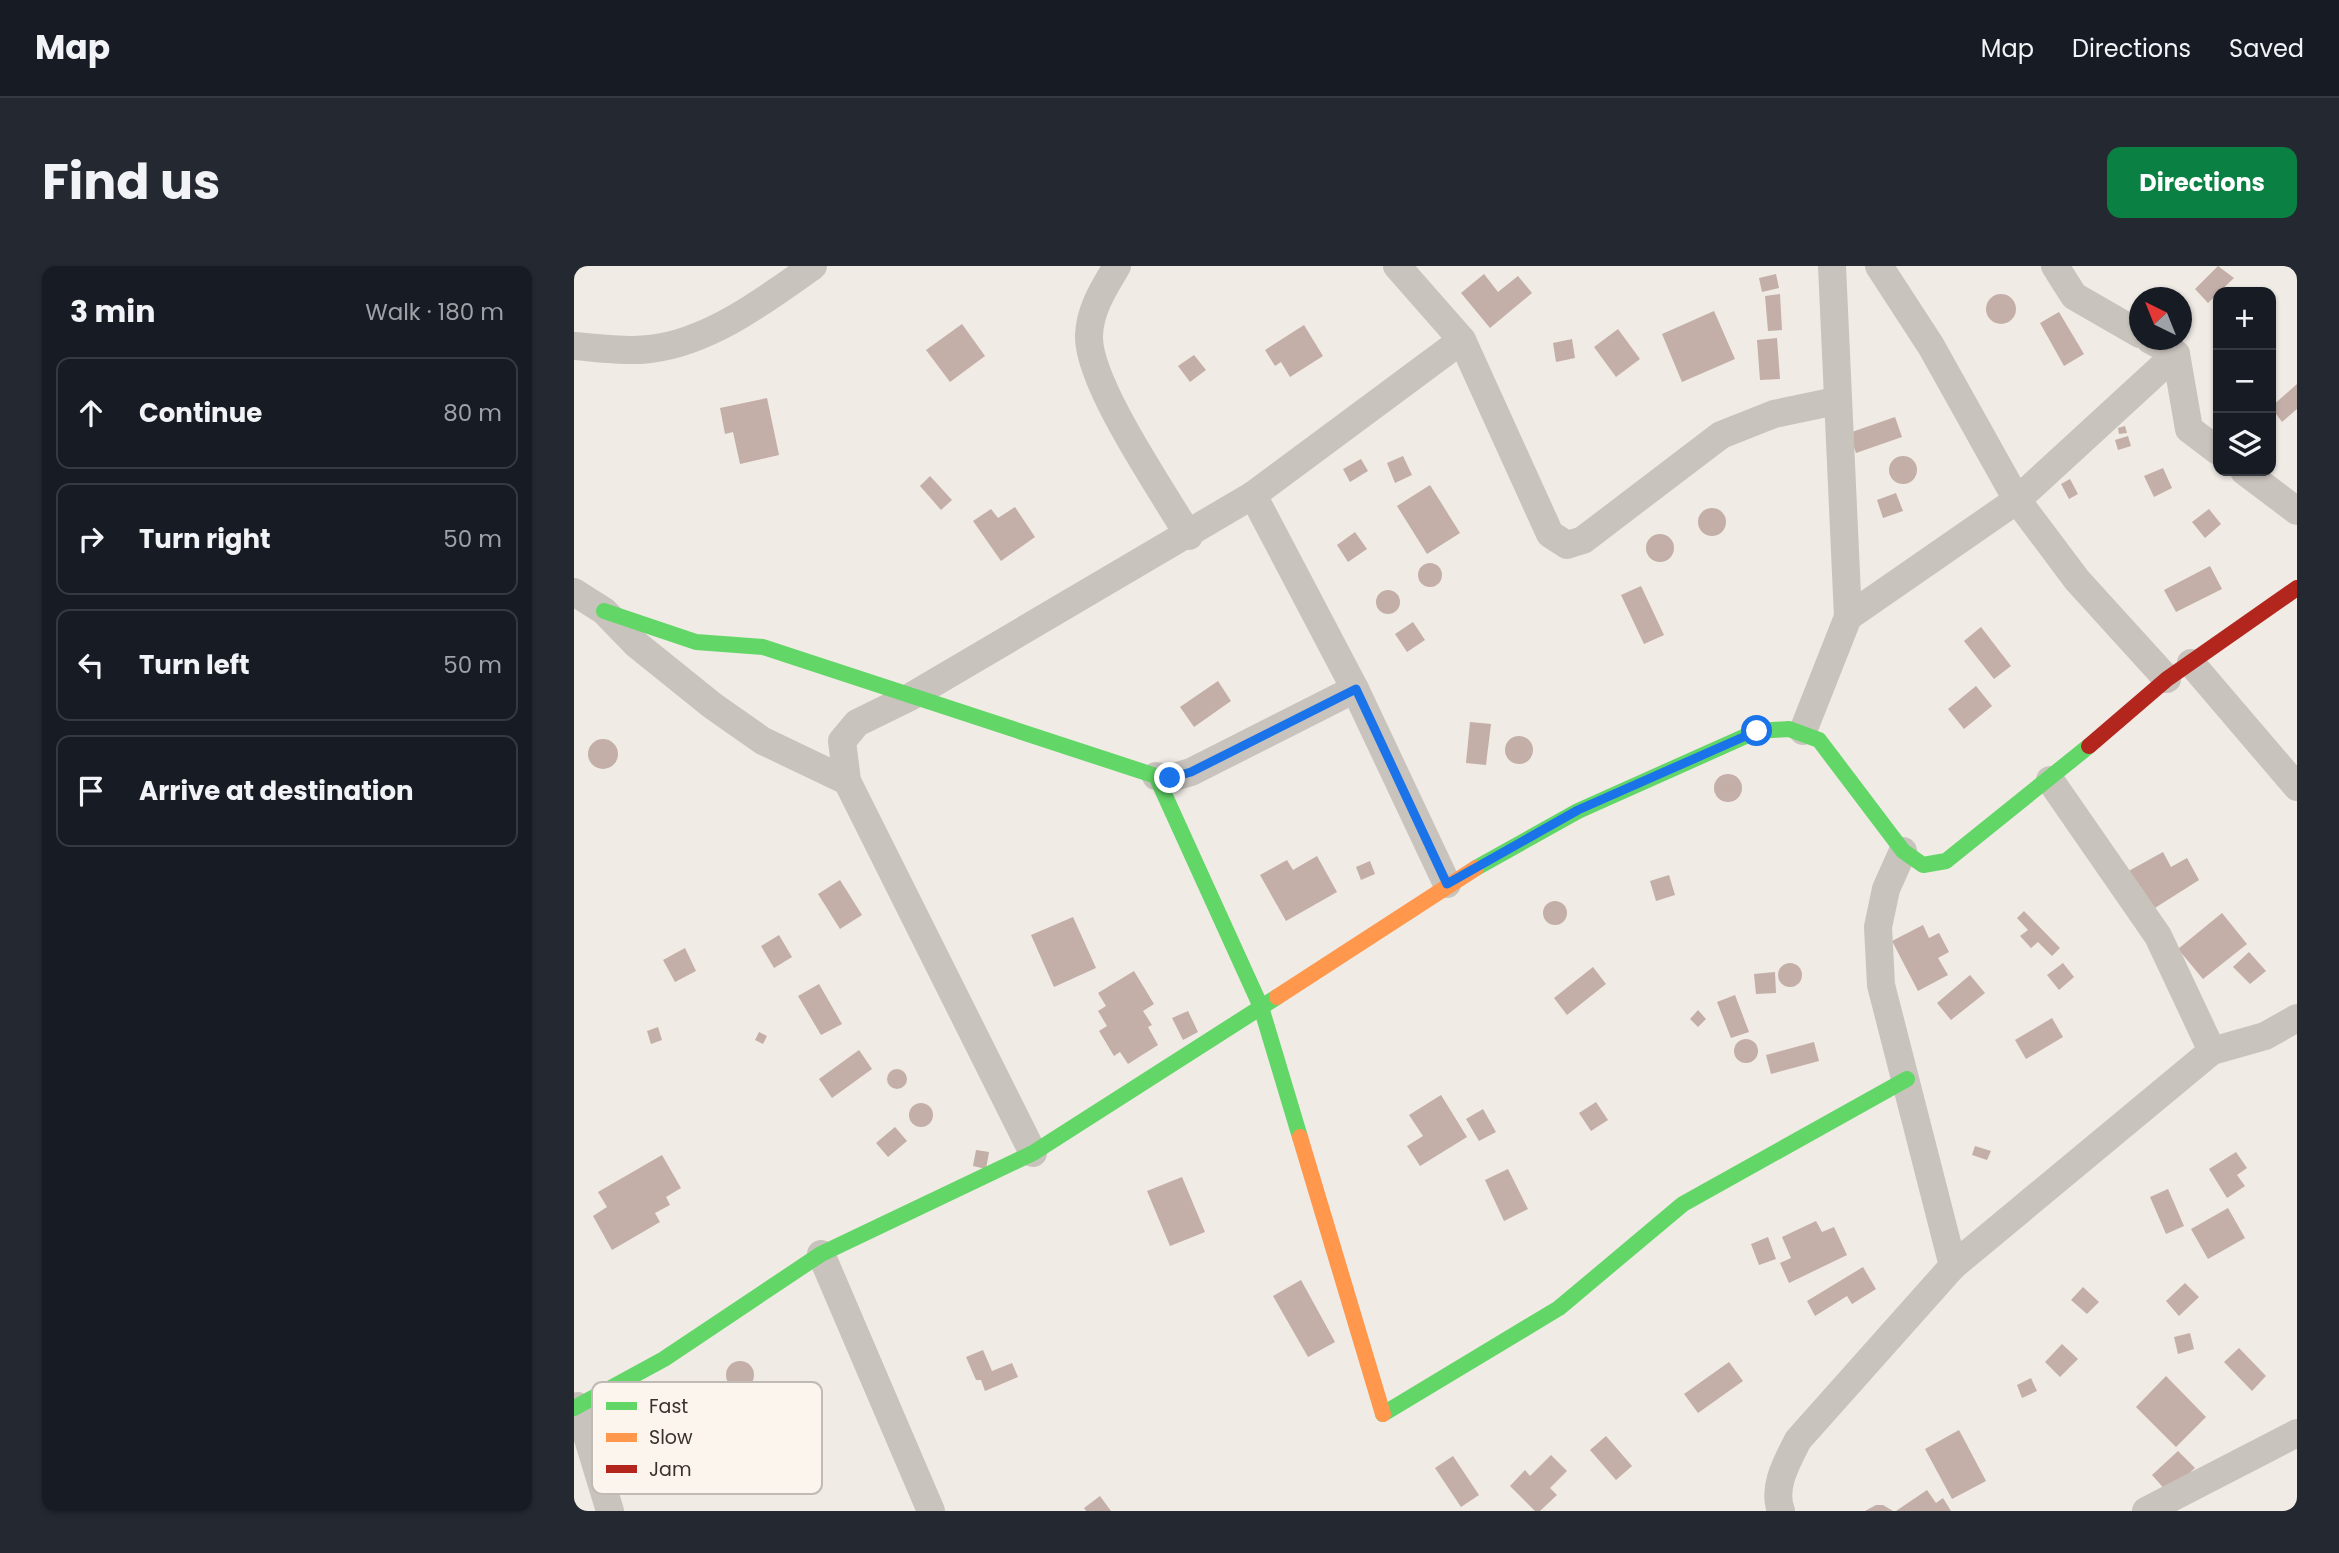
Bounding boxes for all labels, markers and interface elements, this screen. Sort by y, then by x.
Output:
text: Map [35,24,110,71]
text: Map [1981,32,2034,65]
text: Directions [2072,32,2191,65]
text: Saved [2229,32,2304,65]
button: Directions [2107,147,2297,218]
text: Find us [42,148,220,216]
north arrow [2129,287,2192,350]
map controls [2213,287,2276,476]
button: + [2213,287,2276,350]
text: 3 min [70,290,155,333]
text: Walk · 180 m [365,296,504,328]
button: − [2213,350,2276,413]
icon: ahead [72,394,110,432]
text: Continue [139,395,262,431]
text: 80 m [443,397,502,429]
button: layers [2213,413,2276,476]
icon: right [72,520,110,558]
text: Turn right [139,521,271,557]
text: 50 m [443,523,502,555]
icon: left [72,646,110,684]
text: Turn left [139,647,250,683]
text: 50 m [443,649,502,681]
route start [1741,715,1772,746]
route end [1154,762,1185,793]
icon: arrive [72,772,110,810]
text: Arrive at destination [139,773,414,809]
legend [592,1382,822,1494]
text: Fast [649,1393,688,1420]
text: Slow [649,1424,693,1451]
text: Jam [649,1456,691,1483]

